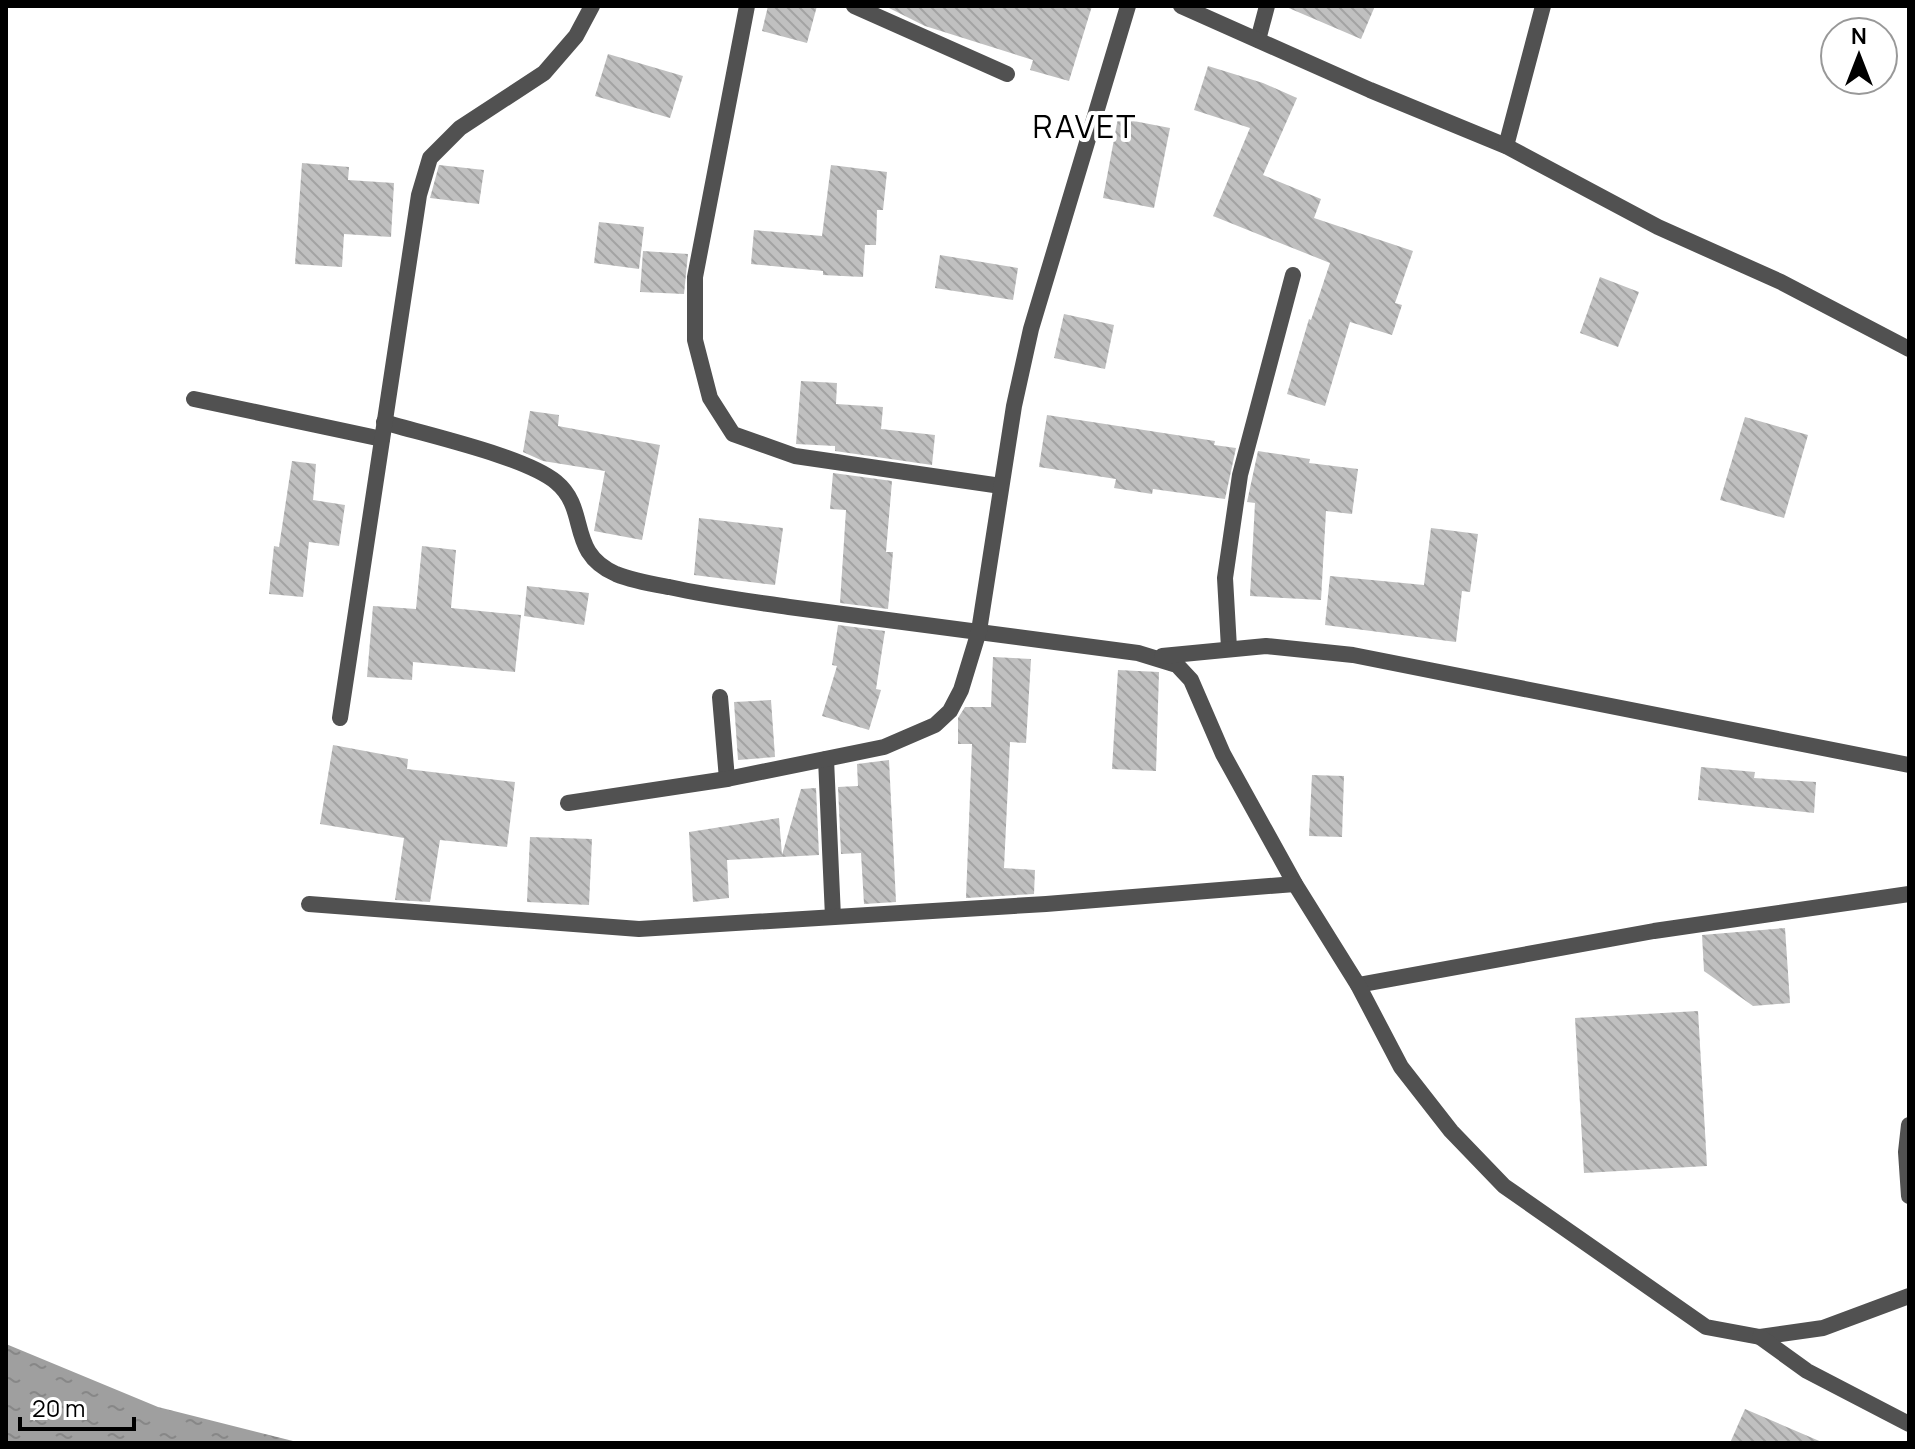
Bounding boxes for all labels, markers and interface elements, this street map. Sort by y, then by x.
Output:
north arrow [1819,16,1899,96]
text: N [1851,21,1867,51]
district label: RAVET [1033,104,1137,148]
scale bar [20,1381,134,1431]
text: 20 m [32,1391,85,1424]

